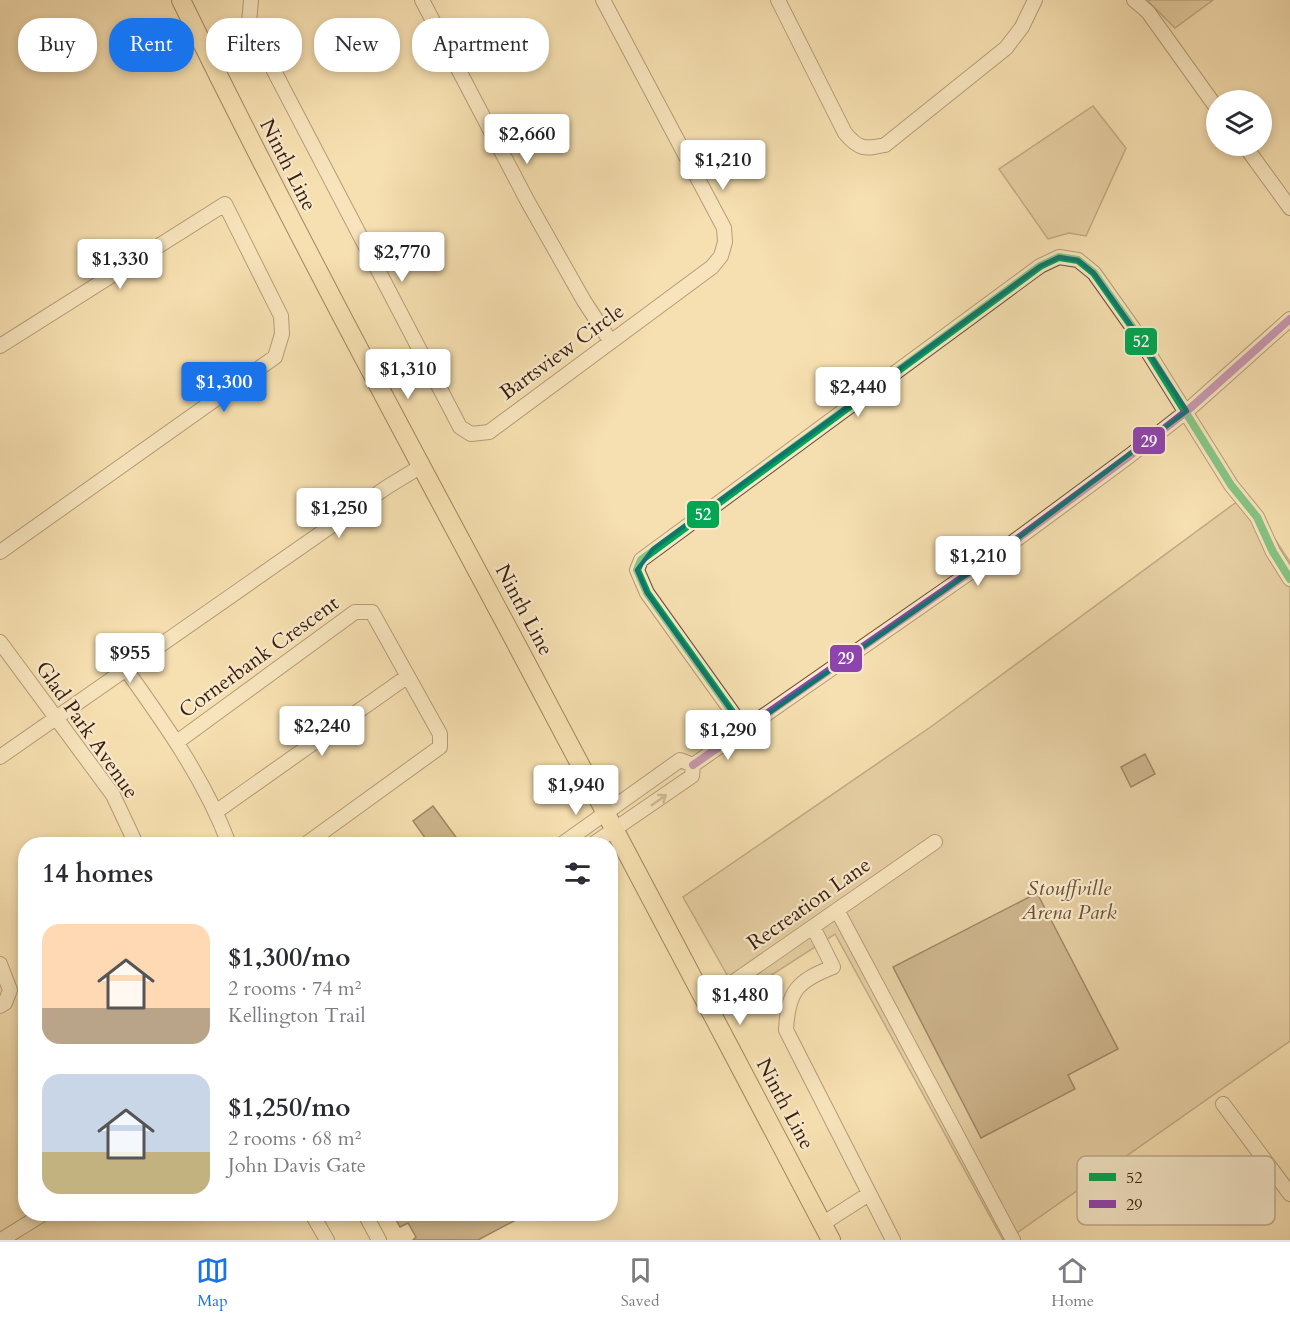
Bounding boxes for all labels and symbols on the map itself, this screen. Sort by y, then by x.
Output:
street label: Ninth Line [252,114,324,216]
pin: $2,660 [478,114,576,165]
pin: $1,210 [674,140,772,191]
pin: $2,770 [353,232,451,283]
pin: $1,330 [71,239,169,290]
street label: Bartsview Circle [494,297,630,407]
line badge: 52 [1124,327,1158,356]
text: 52 [1133,331,1149,353]
pin: $1,310 [359,349,457,400]
pin: $1,300 [175,362,273,413]
pin: $2,440 [809,367,907,418]
line badge: 29 [1132,426,1166,455]
text: 29 [1141,431,1157,453]
pin: $1,250 [290,488,388,539]
line badge: 52 [686,500,720,529]
text: 52 [695,504,711,526]
pin: $1,210 [929,536,1027,587]
street label: Ninth Line [488,559,560,661]
street label: Cornerbank Crescent [173,589,345,725]
pin: $955 [94,633,166,684]
line badge: 29 [829,644,863,673]
text: 29 [838,648,854,670]
street label: Glad Park Avenue [29,655,145,805]
pin: $2,240 [273,706,371,757]
pin: $1,290 [679,710,777,761]
pin: $1,940 [527,765,625,816]
one-way arrow [650,794,666,806]
street label: Recreation Lane [741,851,877,957]
park label: Stouffville Arena Park [1020,874,1117,927]
pin: $1,480 [691,975,789,1026]
street label: Ninth Line [749,1053,821,1155]
legend [1077,1156,1275,1225]
text: 52 [1126,1167,1142,1189]
text: 29 [1126,1194,1142,1216]

